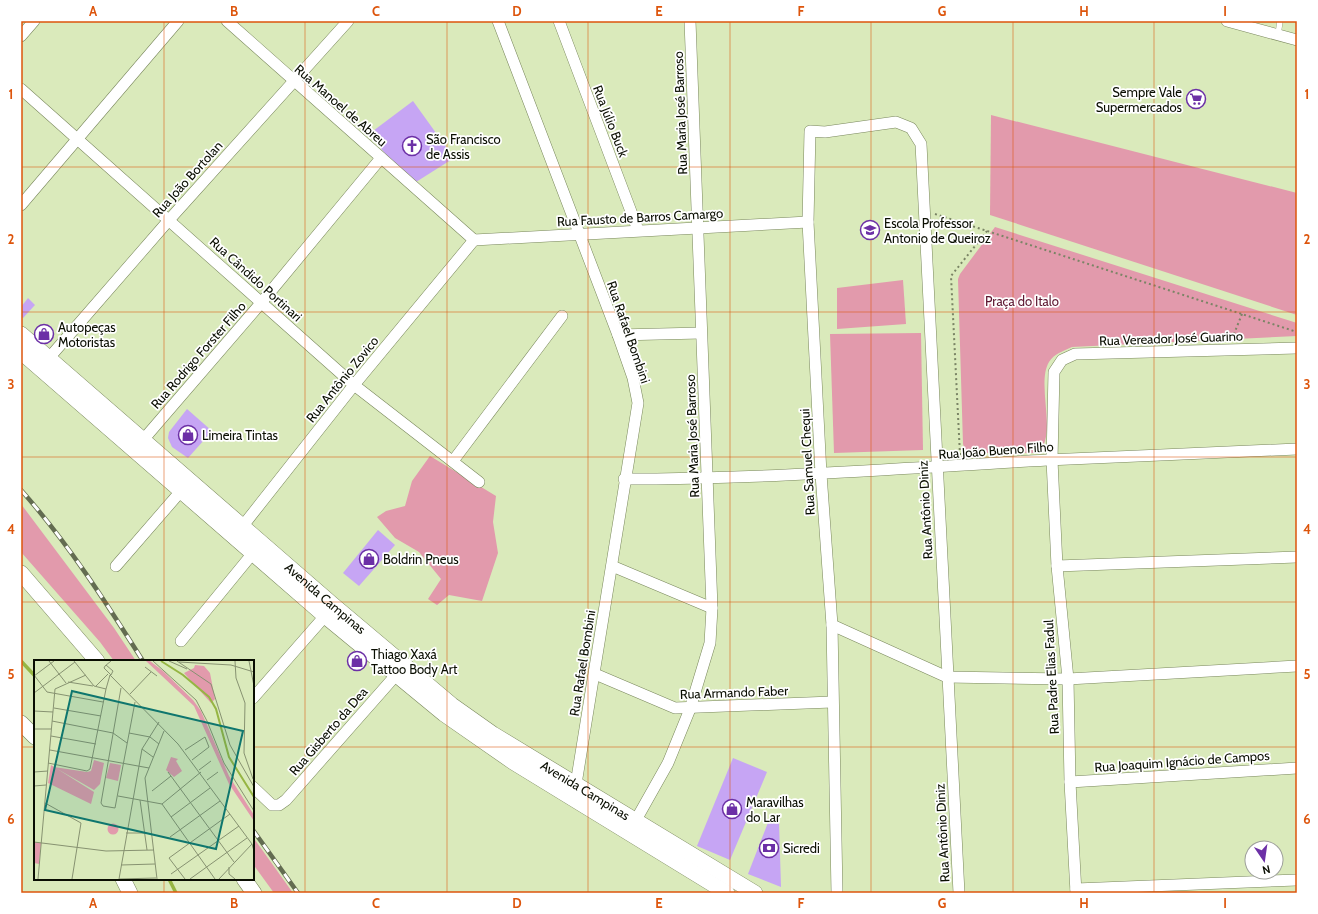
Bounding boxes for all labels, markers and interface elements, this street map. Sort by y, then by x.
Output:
text: A [89,3,98,19]
text: B [230,3,238,19]
text: C [372,3,380,19]
text: D [512,3,522,19]
text: E [655,3,663,19]
text: F [798,3,805,19]
text: G [938,3,947,19]
text: H [1079,3,1089,19]
text: I [1223,3,1227,19]
street label: Rua Maria José Barroso [670,51,690,175]
street label: Rua Manoel de Abreu [292,61,390,149]
street label: Rua Júlio Buck [590,83,632,159]
place label: Sempre Vale Supermercados [1096,84,1183,115]
text: 1 [9,86,13,102]
text: 1 [1305,86,1309,102]
supermarket icon: Sempre Vale Supermercados [1185,88,1207,110]
place label: São Francisco de Assis [426,131,501,162]
church icon: São Francisco de Assis [401,135,423,157]
street label: Rua João Bortolan [148,137,226,221]
street label: Rua Fausto de Barros Camargo [556,205,724,229]
place label: Escola Professor Antonio de Queiroz [884,215,991,246]
school or university icon: Escola Professor Antonio de Queiroz [859,219,881,241]
text: 2 [8,231,15,247]
text: 2 [1304,231,1311,247]
street label: Rua Cândido Portinari [207,233,305,325]
street label: Rua Rafael Bombini [604,279,654,385]
park label: Praça do Italo [985,293,1059,309]
street label: Rua Rodrigo Forster Filho [147,298,249,412]
place label: Autopeças Motoristas [58,319,116,350]
shop icon: Autopeças Motoristas [33,323,55,345]
street label: Rua Vereador José Guarino [1099,327,1243,349]
street label: Rua Antônio Zovico [302,333,382,425]
street label: Rua Maria José Barroso [682,374,702,498]
text: 3 [7,376,15,392]
text: 3 [1303,376,1311,392]
street label: Rua Samuel Chequi [796,408,818,516]
shop icon: Limeira Tintas [177,424,199,446]
place label: Limeira Tintas [202,427,279,443]
street label: Rua João Bueno Filho [938,438,1054,462]
street label: Rua Antônio Diniz [914,460,936,560]
text: 4 [7,521,15,537]
text: 4 [1303,521,1311,537]
shop icon: Boldrin Pneus [358,548,380,570]
place label: Boldrin Pneus [383,551,459,567]
street label: Avenida Campinas [282,559,370,638]
street label: Rua Rafael Bombini [566,609,598,717]
street label: Rua Padre Elias Fadul [1040,619,1062,735]
place label: Thiago Xaxá Tattoo Body Art [371,646,458,677]
shop icon: Thiago Xaxá Tattoo Body Art [346,650,368,672]
inset map [34,660,254,880]
text: 5 [8,666,15,682]
text: 5 [1304,666,1311,682]
street label: Rua Armando Faber [680,682,789,702]
street label: Rua Gisberto da Dea [285,683,371,778]
street label: Rua Joaquim Ignácio de Campos [1094,747,1271,775]
street label: Avenida Campinas [538,757,633,824]
street label: Rua Antônio Diniz [931,783,953,883]
place label: Maravilhas do Lar [746,794,804,825]
shop icon: Maravilhas do Lar [721,798,743,820]
text: 6 [7,811,15,827]
text: 6 [1303,811,1311,827]
bank icon: Sicredi [758,837,780,859]
place label: Sicredi [783,840,820,856]
north arrow [1244,840,1284,880]
text: N [1261,862,1272,877]
text: A [89,895,98,911]
text: B [230,895,238,911]
text: C [372,895,380,911]
text: D [512,895,522,911]
text: E [655,895,663,911]
text: F [798,895,805,911]
text: G [938,895,947,911]
text: H [1079,895,1089,911]
text: I [1223,895,1227,911]

